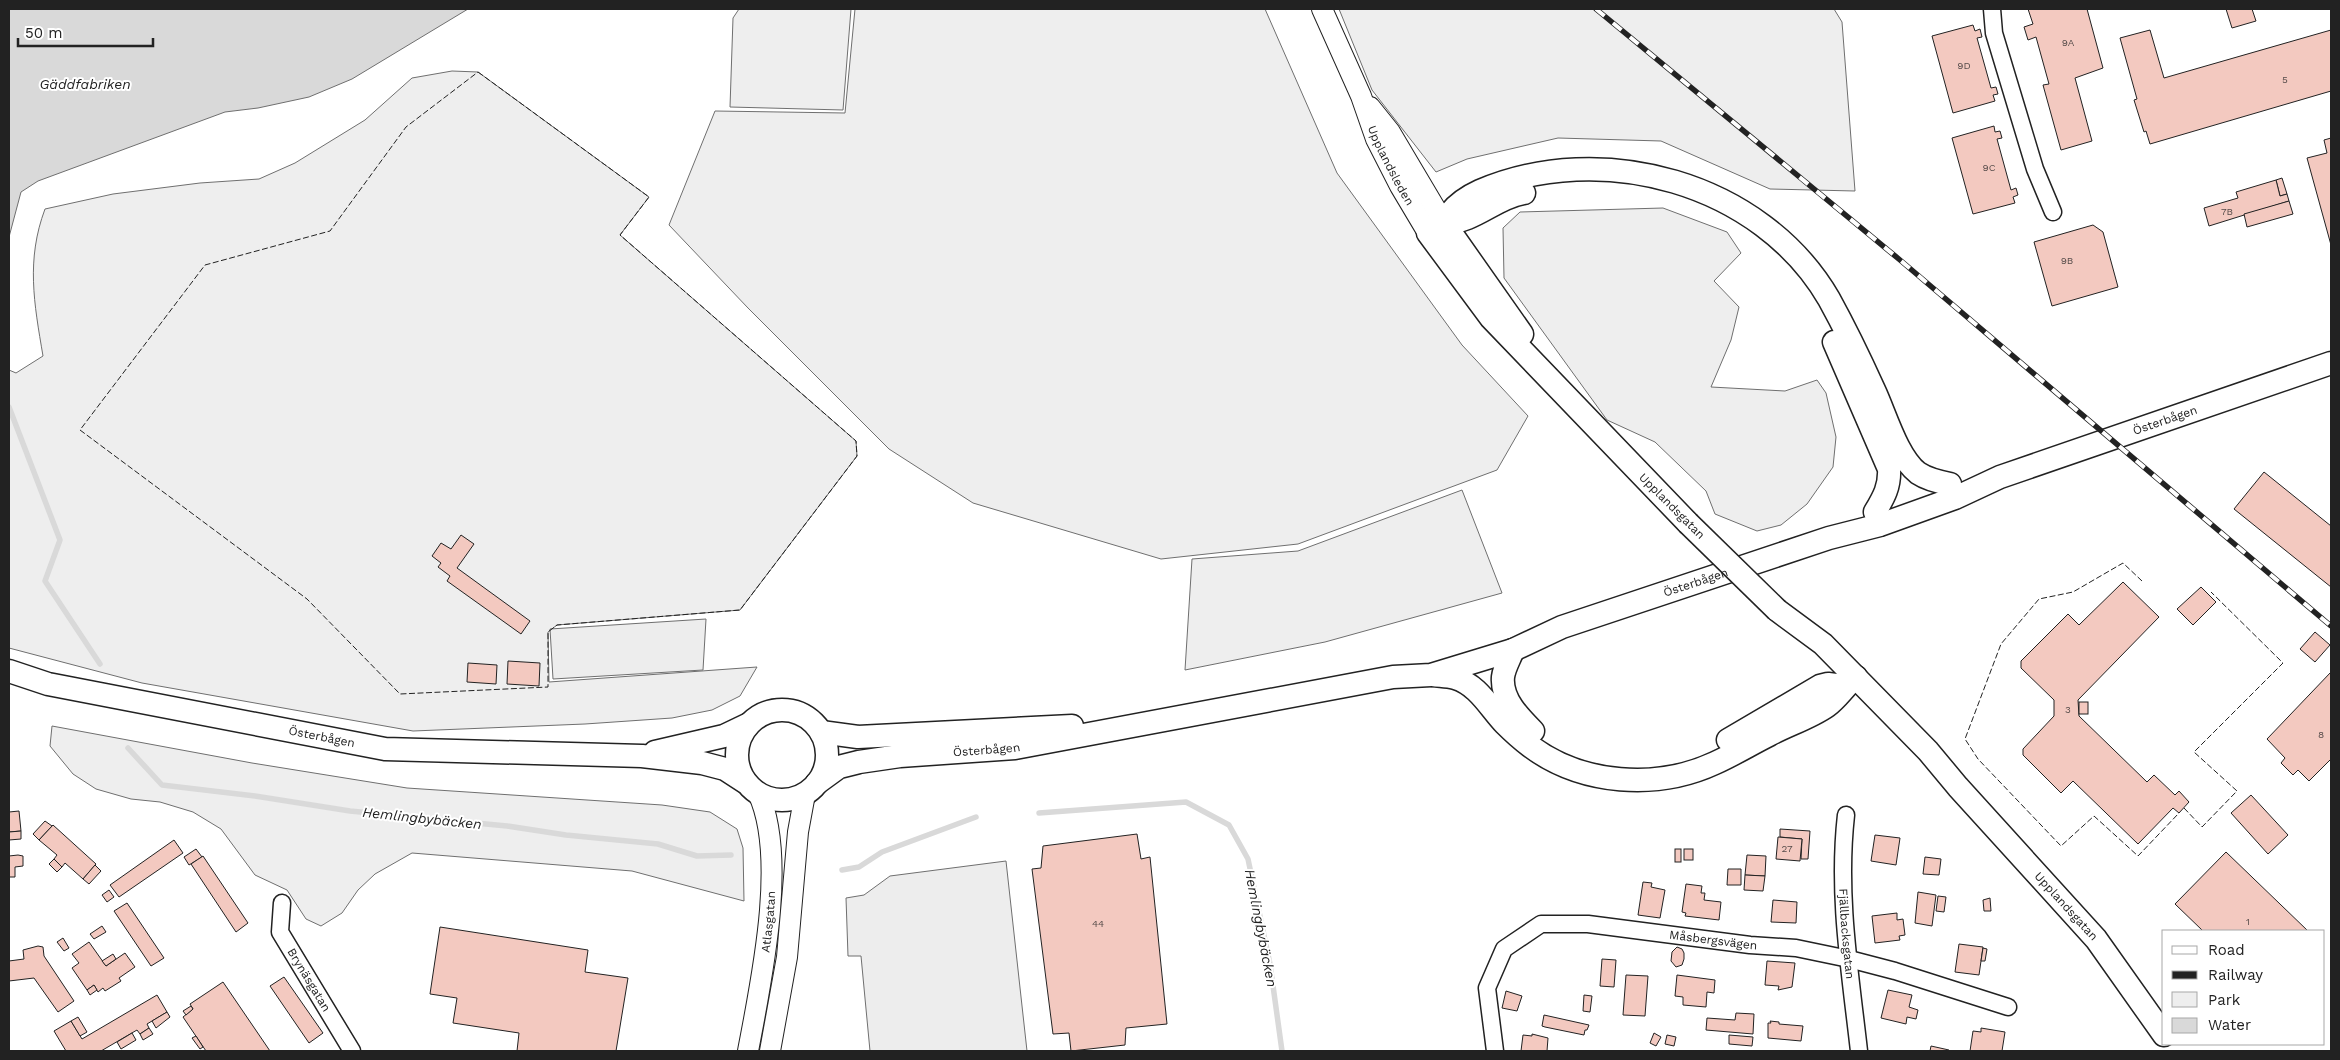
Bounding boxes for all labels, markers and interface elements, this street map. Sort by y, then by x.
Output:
scale bar [18,15,152,47]
text: 50 m [25,24,62,42]
house number: 9A [2062,37,2075,48]
house number: 9D [1957,60,1971,71]
house number: 5 [2282,74,2288,85]
water label: Gäddfabriken [39,76,131,92]
street label: Upplandsleden [1365,124,1417,208]
house number: 9C [1982,162,1996,173]
house number: 7B [2221,206,2233,217]
house number: 9B [2061,255,2073,266]
street label: Österbågen [2131,403,2199,438]
street label: Upplandsgatan [1636,470,1708,542]
street label: Österbågen [1662,565,1730,600]
house number: 3 [2065,704,2071,715]
street label: Österbågen [287,724,356,750]
house number: 8 [2318,729,2324,740]
street label: Österbågen [952,740,1021,759]
water label: Hemlingbybäcken [362,804,482,832]
house number: 27 [1781,843,1793,854]
water label: Hemlingbybäcken [1242,868,1280,988]
street label: Upplandsgatan [2032,869,2101,943]
street label: Fjällbacksgatan [1836,888,1857,980]
street label: Atlasgatan [758,891,778,953]
house number: 1 [2246,916,2250,927]
house number: 44 [1092,918,1104,929]
street label: Måsbergsvägen [1668,928,1758,952]
legend [2162,930,2325,1045]
text: Road [2208,941,2245,959]
street label: Brynäsgatan [284,946,334,1014]
text: Railway [2208,966,2263,984]
text: Park [2208,991,2241,1009]
text: Water [2208,1016,2251,1034]

